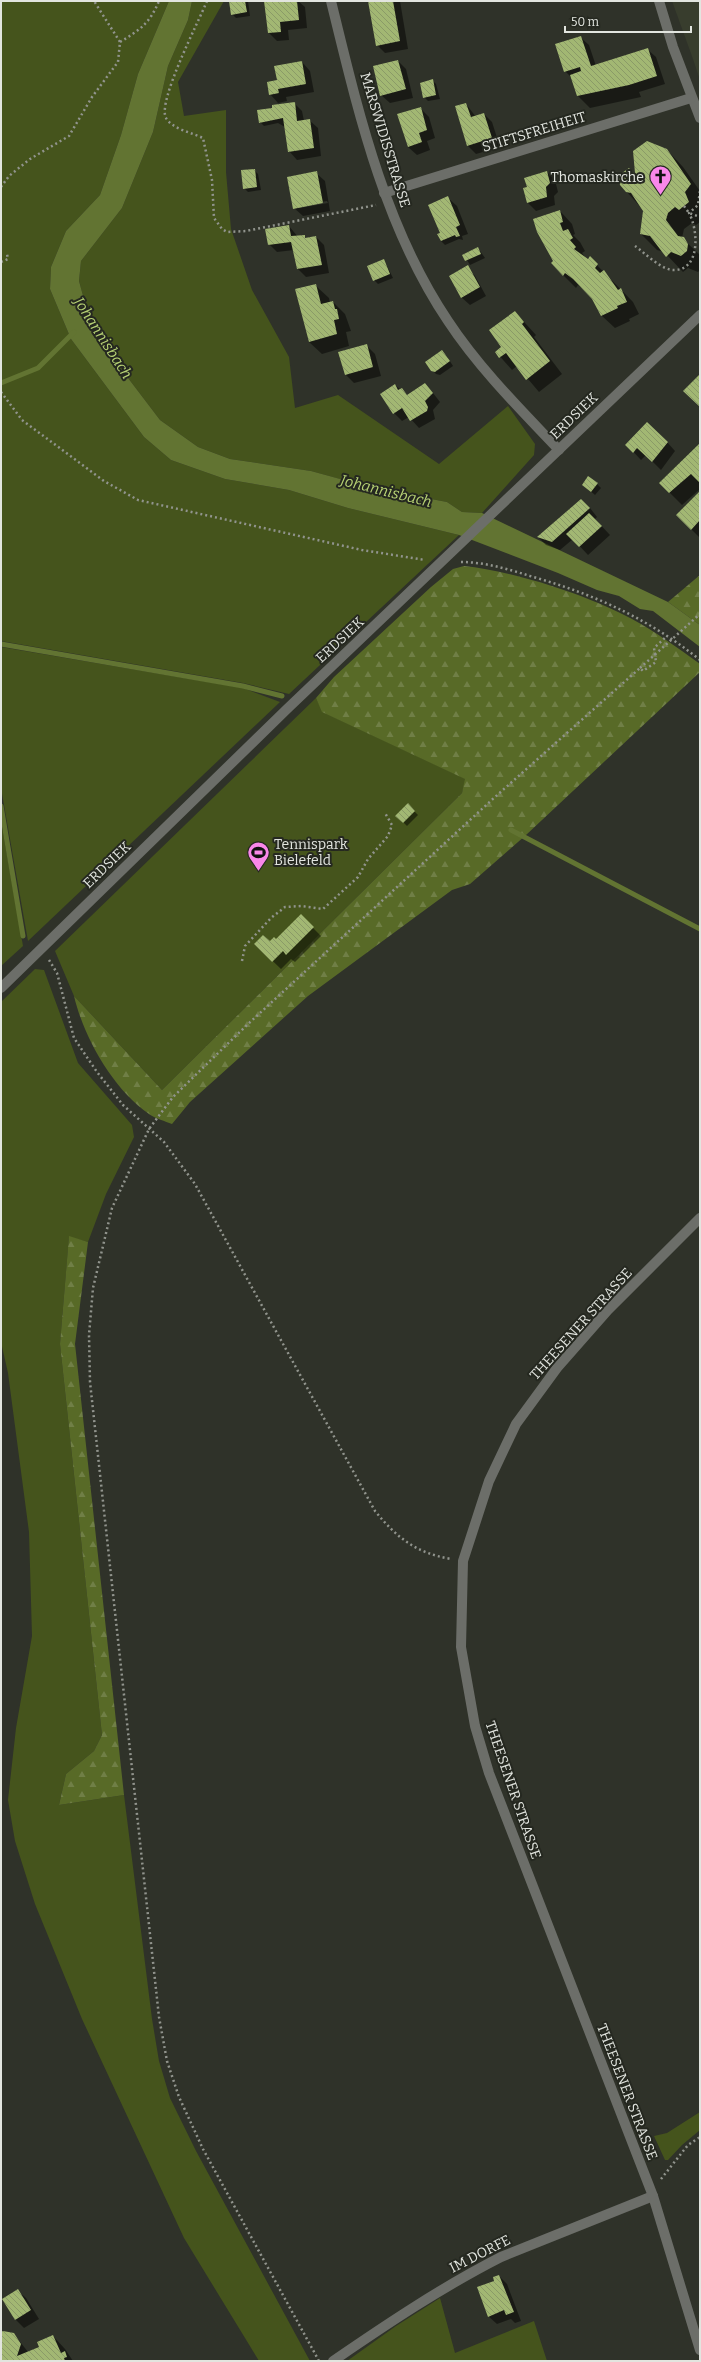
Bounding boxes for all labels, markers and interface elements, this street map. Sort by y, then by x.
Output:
scale bar [565,8,691,34]
text: 50 m [571,15,600,29]
street label: MARSWIDISSTRASSE [356,70,414,210]
street label: STIFTSFREIHEIT [480,108,588,156]
church icon: Thomaskirche [647,164,673,197]
place label: Thomaskirche [550,169,644,186]
water label: Johannisbach [69,292,136,382]
street label: ERDSIEK [547,389,601,443]
water label: Johannisbach [336,470,434,511]
street label: ERDSIEK [312,613,368,667]
place label: Tennispark Bielefeld [274,836,348,869]
street label: ERDSIEK [80,838,134,892]
sports icon: Tennispark Bielefeld [246,839,272,872]
street label: THEESENER STRASSE [526,1265,636,1383]
street label: THEESENER STRASSE [481,1719,545,1861]
street label: THEESENER STRASSE [593,2021,661,2163]
street label: IM DORFE [447,2231,513,2277]

